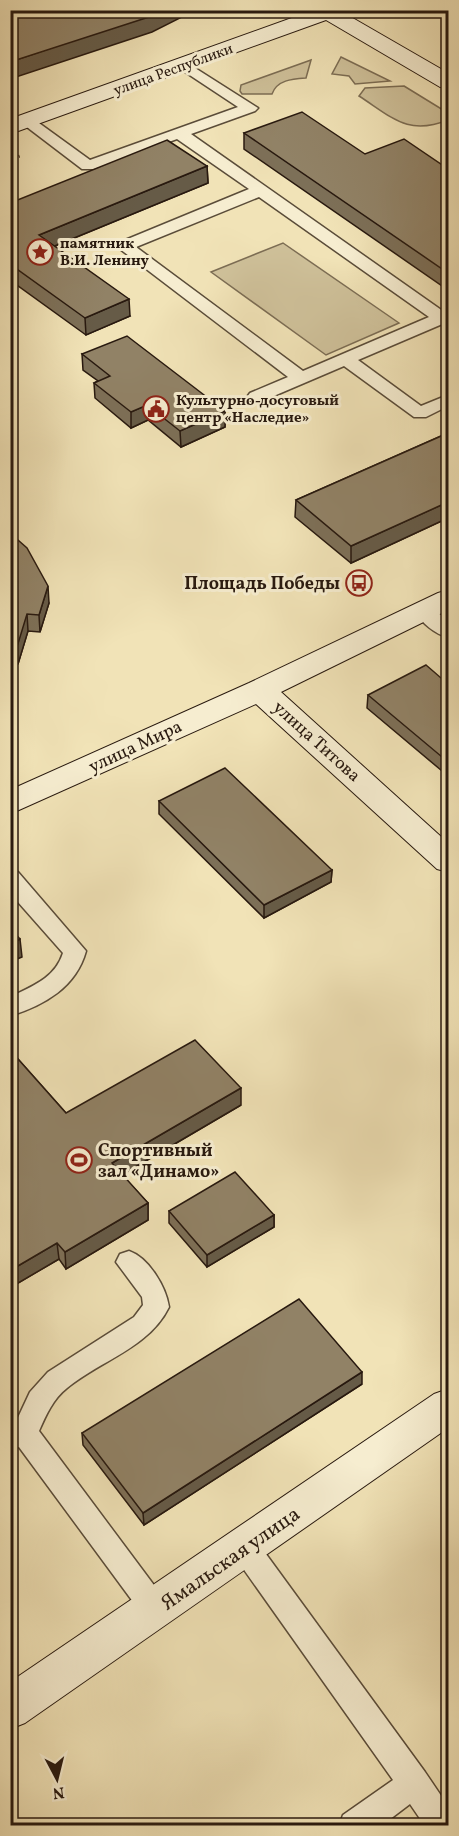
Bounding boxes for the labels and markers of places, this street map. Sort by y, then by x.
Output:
place label: памятник В.И. Ленину [60,234,150,272]
place icon: памятник В.И. Ленину [25,237,55,267]
place label: Культурно-досуговый центр «Наследие» [176,391,339,429]
public building icon: Культурно-досуговый центр «Наследие» [141,394,171,424]
bus stop icon: Площадь Победы [344,568,374,598]
place label: Площадь Победы [184,572,340,597]
place label: Спортивный зал «Динамо» [98,1139,220,1185]
sports icon: Спортивный зал «Динамо» [64,1145,94,1175]

